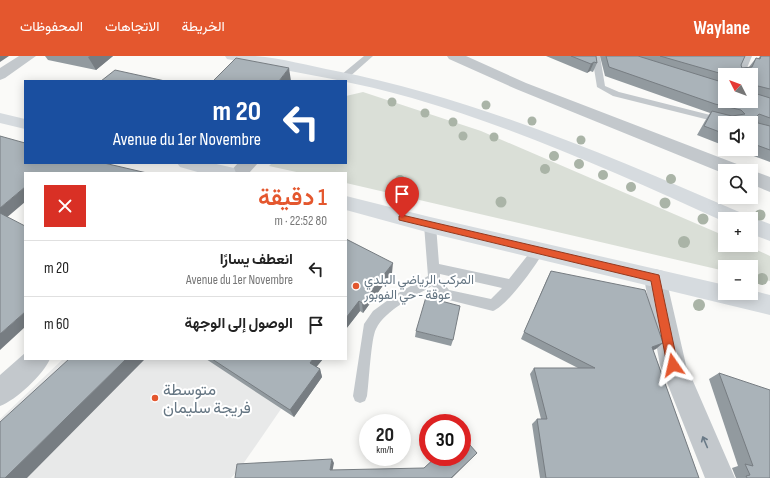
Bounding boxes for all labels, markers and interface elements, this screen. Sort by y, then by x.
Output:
text: Waylane [694,17,750,40]
text: المحفوظات [20,18,83,35]
text: الاتجاهات [105,18,159,35]
text: الخريطة [181,18,225,35]
north arrow [718,68,758,108]
map controls [718,68,758,300]
text: 20 m [212,95,261,128]
icon: left [275,96,327,148]
button: sound [718,116,758,156]
text: Avenue du 1er Novembre [113,129,261,150]
button: search [718,164,758,204]
pin [385,177,419,218]
text: 1 دقيقة [258,183,327,212]
icon: arrive [391,183,413,205]
button: close [44,185,86,227]
button: + [718,212,758,252]
text: 80 m · 22:52 [275,213,327,229]
text: انعطف يسارًا [220,250,293,269]
icon: left [305,258,327,280]
text: 20 m [44,259,69,278]
button: − [718,260,758,300]
text: Avenue du 1er Novembre [186,272,293,288]
place label: المركب الرياضي البلدي عوقة - حي الفوبور [363,272,474,305]
marker: المركب الرياضي البلدي عوقة - حي الفوبور [351,281,361,291]
text: الوصول إلى الوجهة [185,314,293,333]
icon: arrive [305,314,327,336]
text: 60 m [44,315,69,334]
position arrow [652,344,694,386]
place label: متوسطة فريجة سليمان [163,381,251,418]
marker: متوسطة فريجة سليمان [150,393,160,403]
speed limit sign: 30 [419,414,471,466]
text: 20 [376,423,394,447]
one-way arrow [701,436,708,448]
text: km/h [376,444,394,456]

